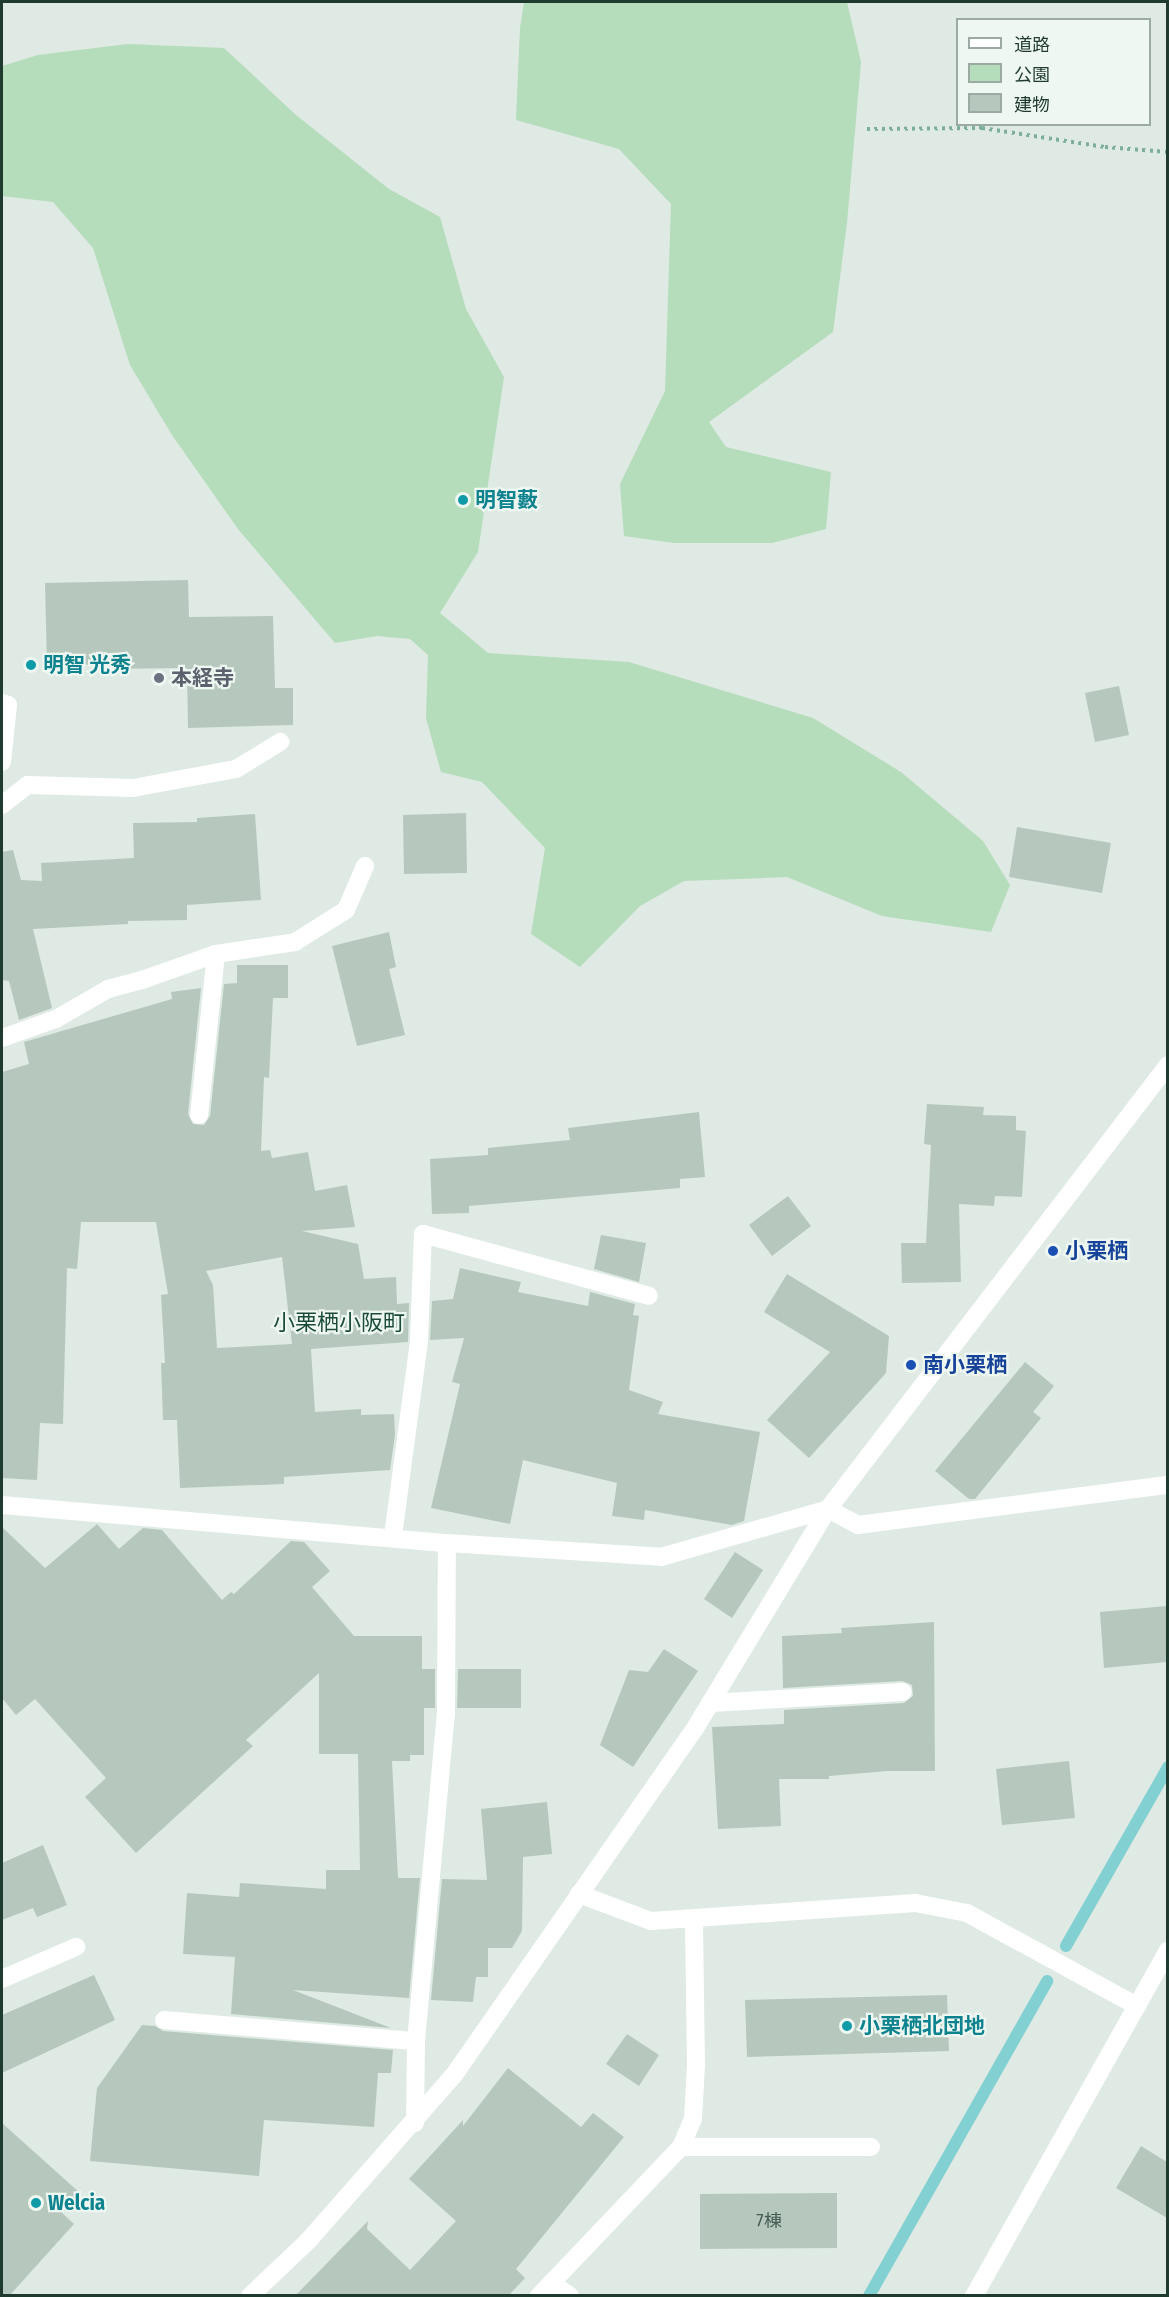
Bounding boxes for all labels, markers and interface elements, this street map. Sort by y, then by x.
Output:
legend [956,18,1151,126]
text: 道路 [1014,34,1050,56]
text: 公園 [1014,64,1050,86]
text: 建物 [1014,94,1050,116]
place label: 明智藪 [475,487,538,513]
marker: 明智藪 [456,493,470,507]
place label: 明智 光秀 [43,652,131,678]
marker: 明智 光秀 [24,658,38,672]
place label: 本経寺 [171,665,234,691]
marker: 本経寺 [152,671,166,685]
place label: 小栗栖 [1065,1238,1128,1264]
marker: 小栗栖 [1046,1244,1060,1258]
district label: 小栗栖小阪町 [273,1310,405,1336]
place label: 南小栗栖 [923,1352,1007,1378]
marker: 南小栗栖 [904,1358,918,1372]
place label: 小栗栖北団地 [859,2013,985,2039]
marker: 小栗栖北団地 [840,2019,854,2033]
place label: Welcia [48,2190,105,2216]
marker: Welcia [29,2196,43,2210]
house number: 7棟 [756,2210,782,2232]

